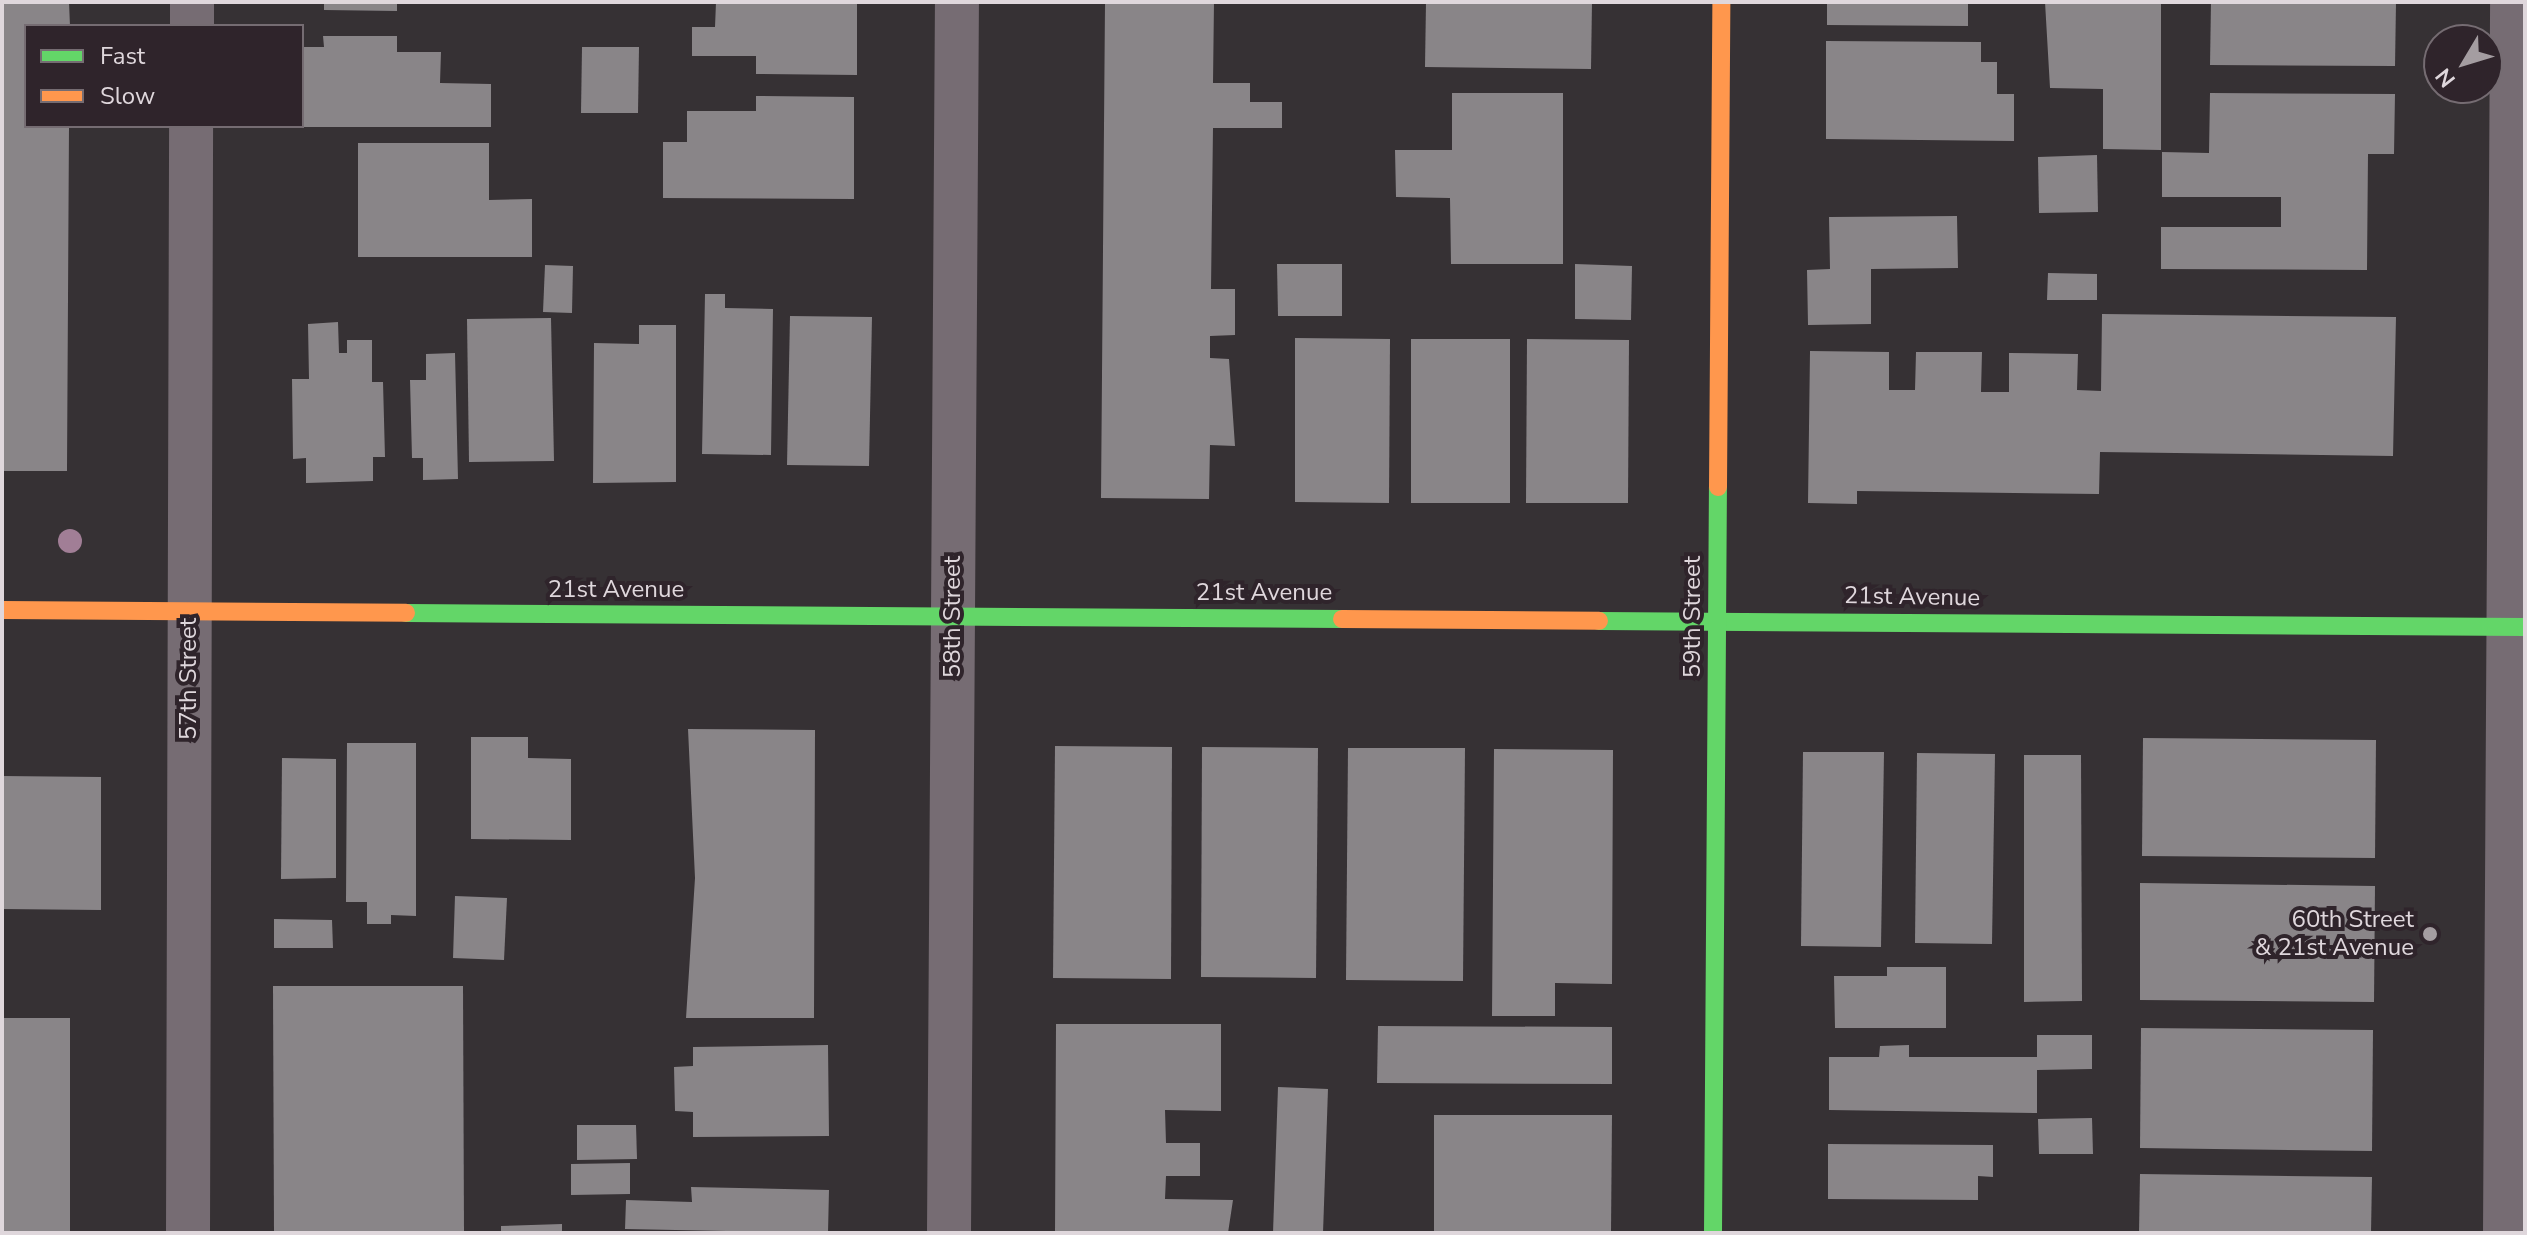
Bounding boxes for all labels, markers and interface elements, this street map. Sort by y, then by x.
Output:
legend [24,24,304,128]
north arrow [2423,24,2503,104]
text: Fast [100,40,145,72]
text: N [2429,62,2463,93]
text: Slow [100,80,155,112]
street label: 58th Street [939,556,967,678]
street label: 59th Street [1679,556,1707,678]
street label: 21st Avenue [548,576,684,604]
street label: 21st Avenue [1196,579,1332,607]
street label: 21st Avenue [1844,581,1980,613]
street label: 57th Street [175,618,203,740]
place label: 60th Street & 21st Avenue [2255,906,2414,962]
marker: 60th Street & 21st Avenue [2421,925,2439,943]

